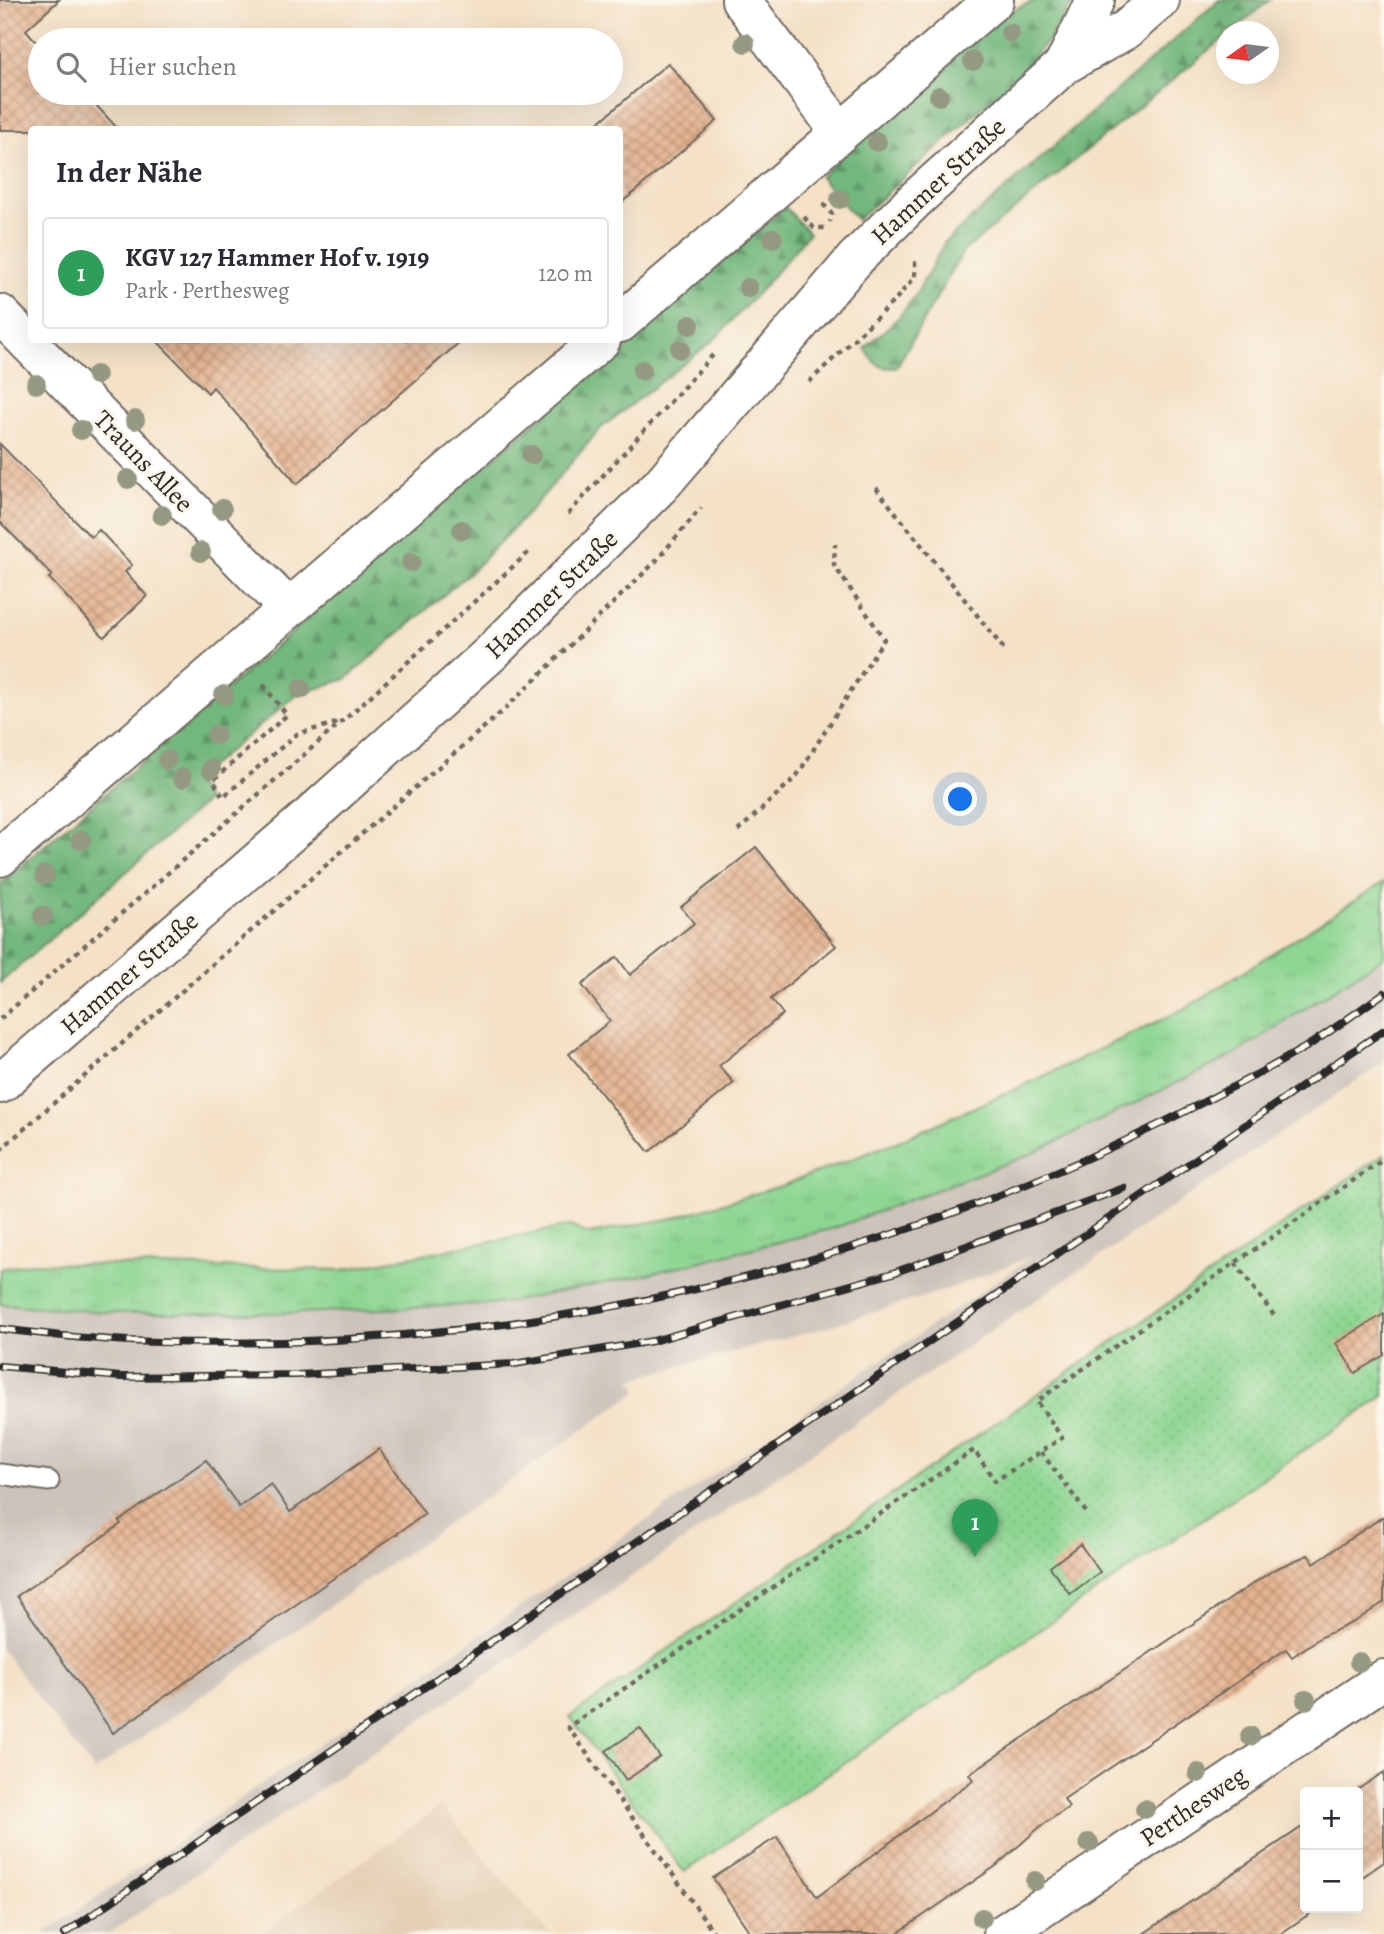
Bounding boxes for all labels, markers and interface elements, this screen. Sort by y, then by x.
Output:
north arrow [1216,21,1279,84]
search box [28,28,623,105]
icon: search [52,48,90,86]
text: Hier suchen [108,49,237,84]
street label: Hammer Straße [863,110,1013,253]
text: In der Nähe [56,152,202,192]
text: KGV 127 Hammer Hof v. 1919 [125,240,429,275]
text: 1 [77,258,85,289]
text: 120 m [538,258,593,289]
text: Park · Perthesweg [125,275,289,306]
street label: Trauns Allee [86,403,201,520]
street label: Hammer Straße [477,522,626,667]
your location [943,782,977,816]
street label: Hammer Straße [53,904,206,1043]
pin: 1 [952,1499,998,1557]
street label: Perthesweg [1133,1758,1253,1855]
map controls [1300,1787,1363,1913]
button: + [1300,1787,1363,1850]
button: − [1300,1850,1363,1913]

